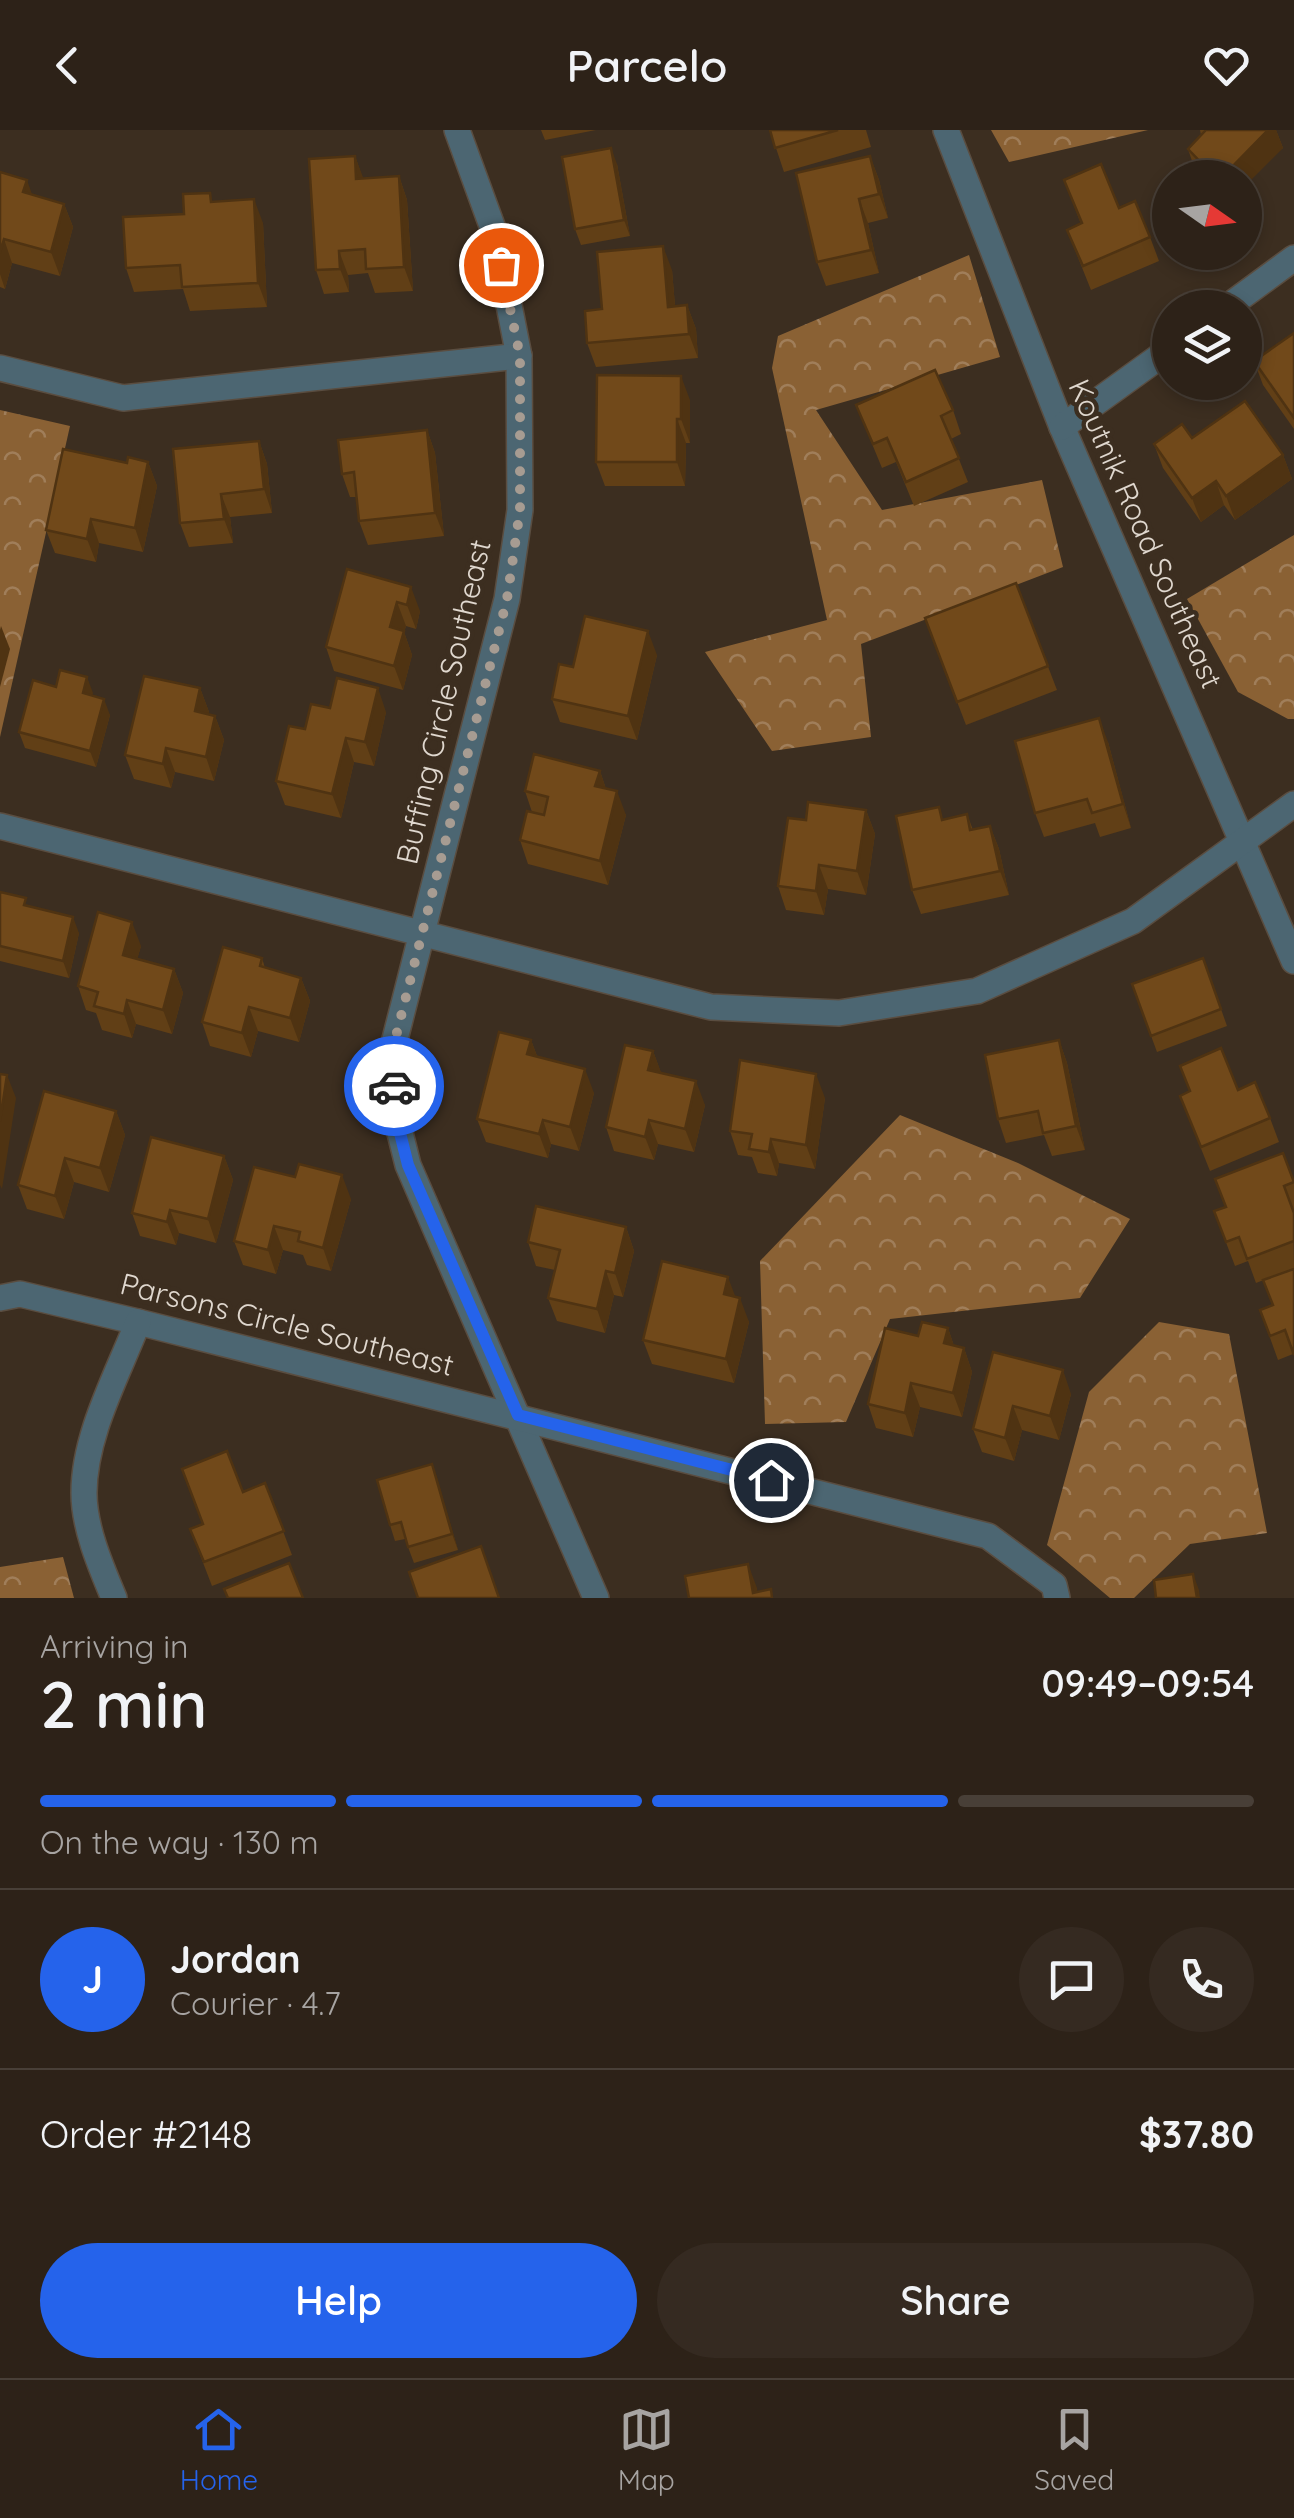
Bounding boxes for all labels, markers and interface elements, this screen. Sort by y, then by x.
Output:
text: Parcelo [566,37,728,93]
icon: back [40,38,95,93]
icon: heart [1199,38,1254,93]
north arrow [1152,160,1262,270]
map controls [1152,160,1262,400]
pin [459,223,544,308]
icon: bag [474,238,529,293]
button: layers [1152,290,1262,400]
street label: Koutnik Road Southeast [1061,373,1231,694]
street label: Buffing Circle Southeast [387,536,499,868]
courier [344,1036,444,1136]
icon: car [367,1059,422,1114]
street label: Parsons Circle Southeast [117,1264,458,1384]
pin [729,1438,814,1523]
icon: home [744,1453,799,1508]
text: Arriving in [40,1626,189,1666]
text: 09:49–09:54 [1041,1659,1254,1707]
text: 2 min [40,1663,208,1744]
text: On the way · 130 m [40,1822,319,1862]
button: chat [1019,1927,1124,2032]
button: phone [1149,1927,1254,2032]
text: Jordan [170,1935,301,1983]
text: J [82,1955,103,2003]
text: Courier · 4.7 [170,1983,341,2023]
text: Order #2148 [40,2110,252,2158]
text: $37.80 [1139,2110,1254,2158]
button: Help [40,2243,637,2358]
button: Share [657,2243,1254,2358]
tab: Home [180,2402,258,2497]
tab: Map [618,2402,675,2497]
tab: Saved [1034,2402,1114,2497]

